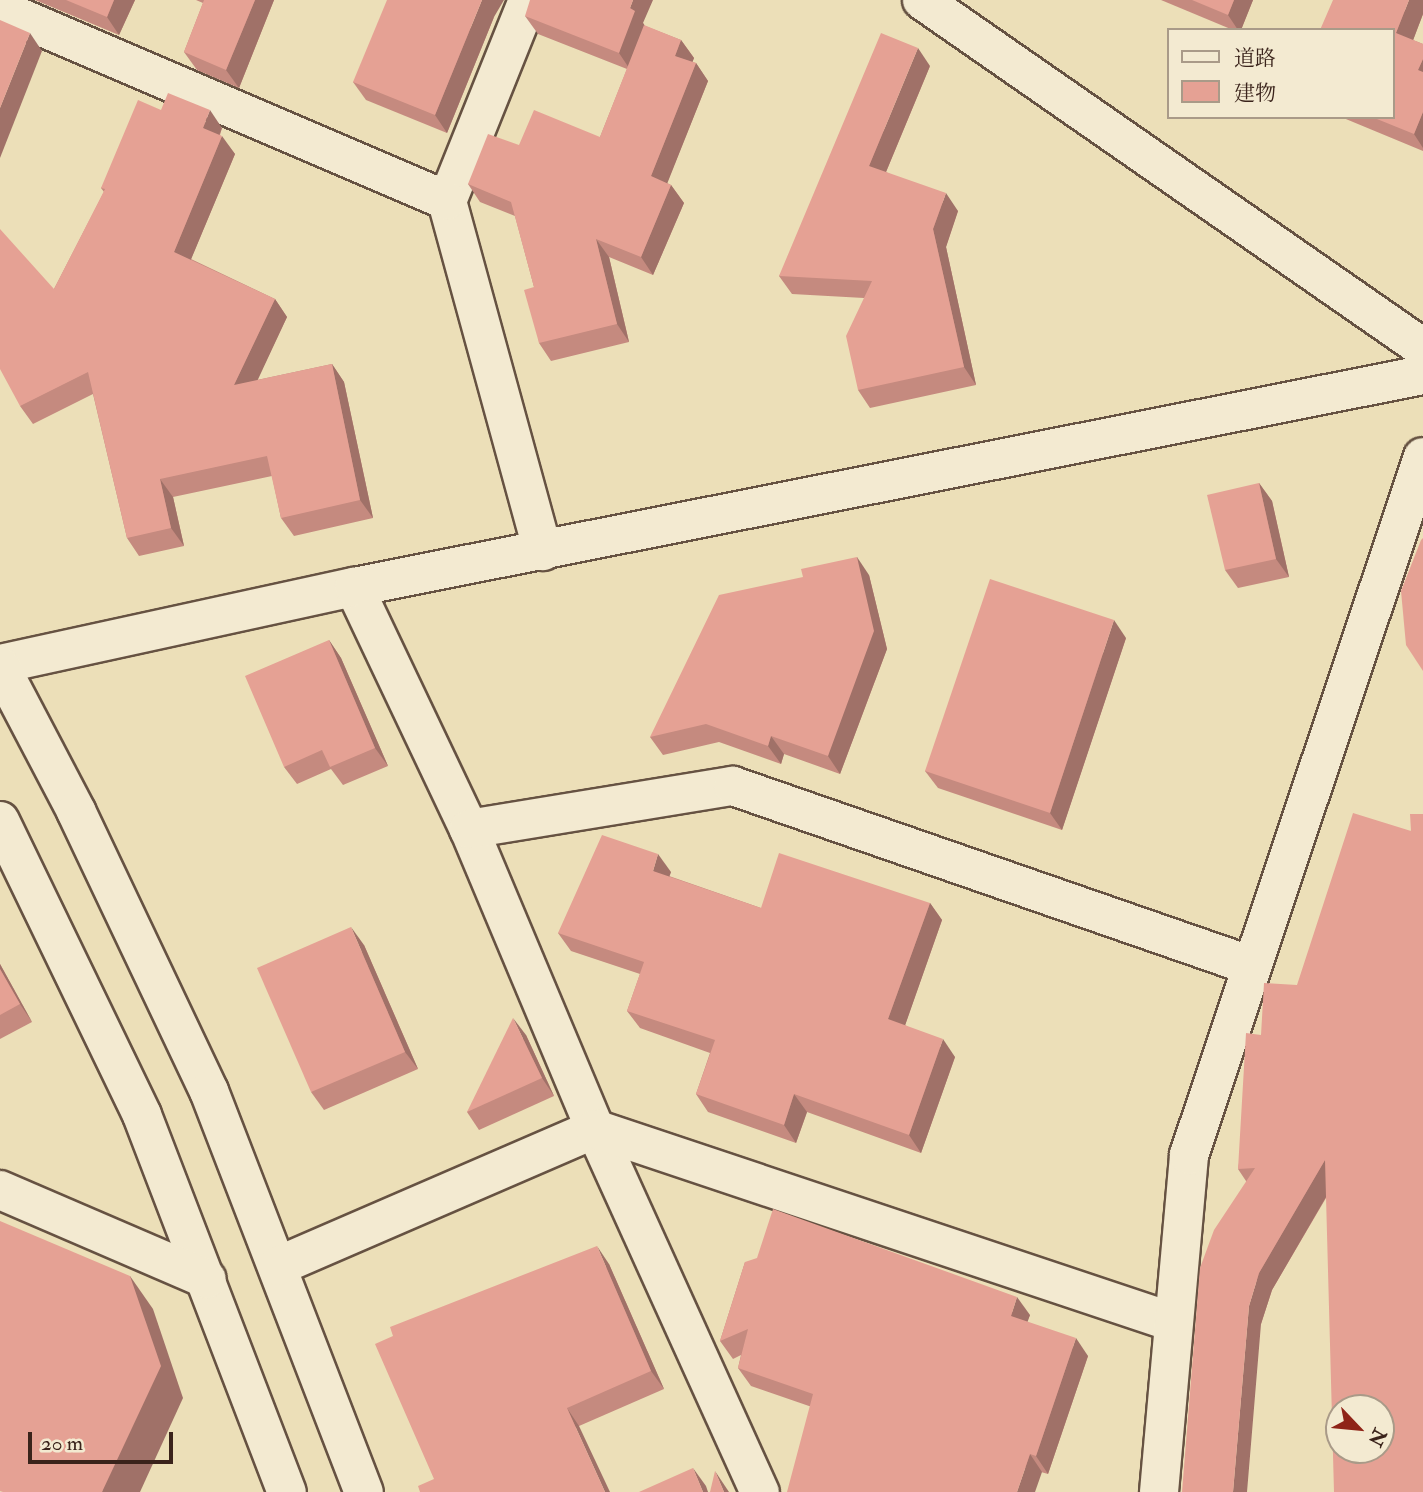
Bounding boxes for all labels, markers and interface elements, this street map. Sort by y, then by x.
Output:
legend [1168,28,1395,119]
text: 道路 [1234,45,1276,72]
text: 建物 [1234,80,1276,107]
north arrow [1325,1394,1395,1464]
scale bar [32,1418,177,1462]
text: N [1363,1424,1392,1450]
text: 20 m [41,1430,83,1457]

